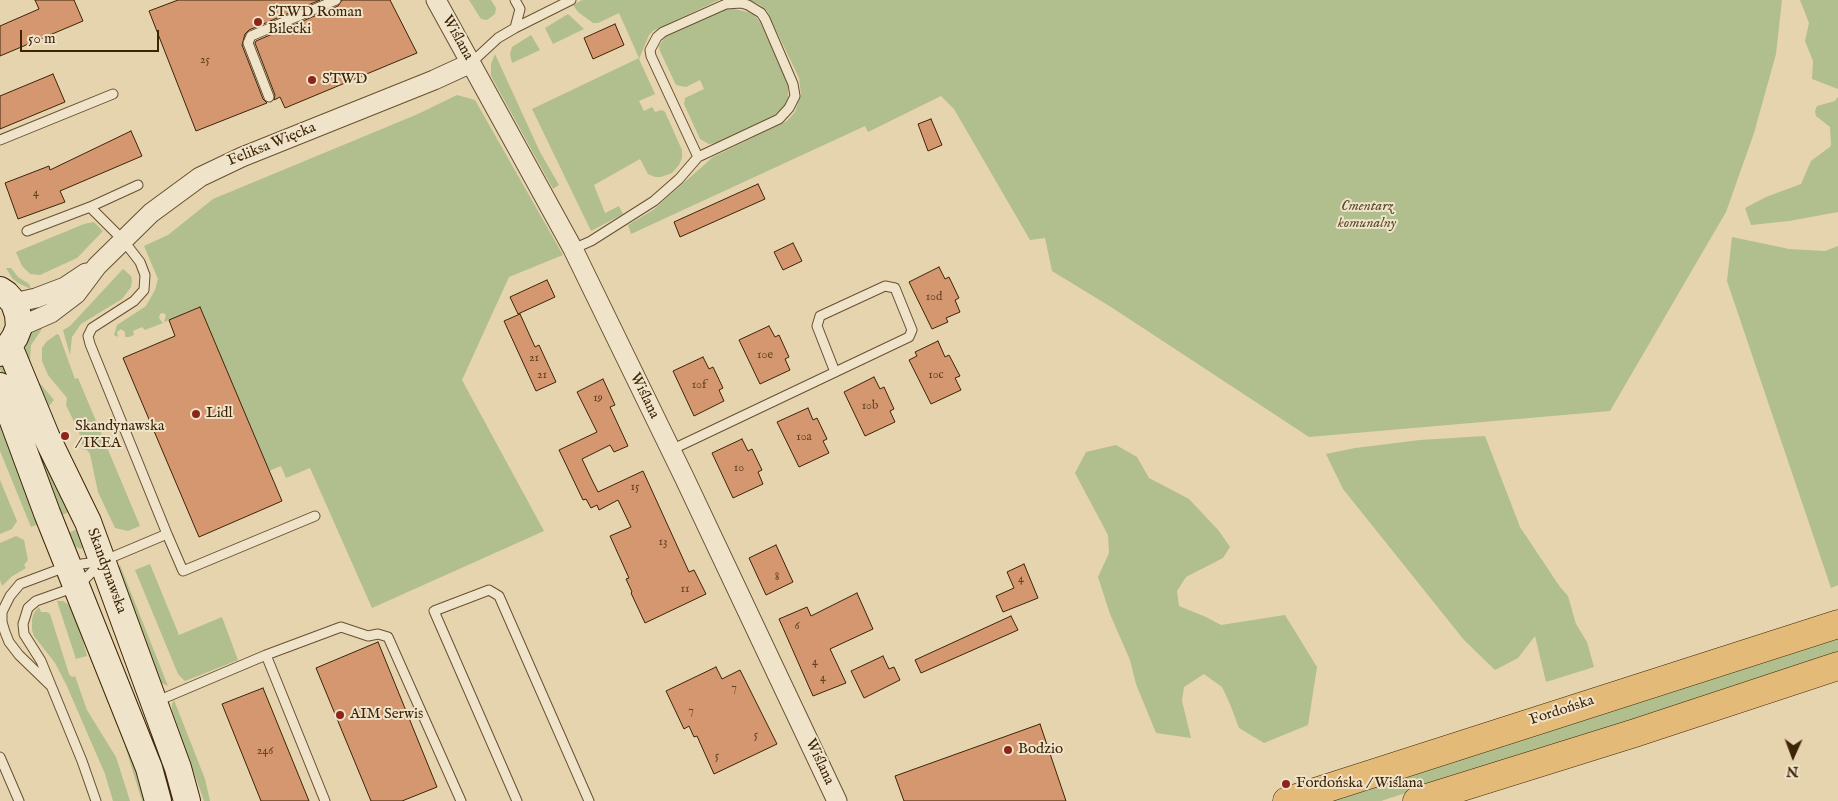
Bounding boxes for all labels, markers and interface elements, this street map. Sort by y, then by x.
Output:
place label: STWD Roman Bilecki [268,4,362,39]
street label: Wiślana [437,12,477,64]
marker: STWD Roman Bilecki [252,16,264,28]
scale bar [22,20,161,52]
text: 50 m [28,29,56,48]
house number: 25 [200,54,210,68]
place label: STWD [322,71,367,89]
marker: STWD [306,74,318,86]
street label: Feliksa Więcka [225,119,319,171]
house number: 4 [33,187,39,201]
park label: Cmentarz komunalny [1338,198,1396,233]
house number: 10d [926,291,942,305]
house number: 10e [757,349,773,363]
house number: 21 [529,352,539,366]
house number: 21 [537,369,547,383]
house number: 10c [928,369,944,383]
street label: Wiślana [625,370,663,422]
house number: 10f [692,379,706,393]
house number: 19 [593,392,603,406]
house number: 10b [862,400,878,414]
place label: Lidl [206,405,233,423]
marker: Lidl [190,408,202,420]
place label: Skandynawska / IKEA [75,418,164,453]
marker: Skandynawska / IKEA [59,430,71,442]
house number: 10a [796,431,812,445]
house number: 10 [734,462,744,476]
house number: 15 [631,481,639,495]
street label: Skandynawska [82,526,130,616]
house number: 13 [659,536,667,550]
house number: 8 [775,571,779,585]
house number: 4 [1018,573,1024,587]
house number: 11 [681,583,689,597]
house number: 6 [794,620,800,634]
house number: 4 [812,656,818,670]
house number: 4 [820,672,826,686]
house number: 7 [731,682,737,696]
street label: Fordońska [1527,692,1597,730]
house number: 7 [688,705,694,719]
place label: AIM Serwis [350,706,423,724]
marker: AIM Serwis [334,709,346,721]
house number: 5 [754,729,758,743]
north arrow [1768,731,1818,781]
street label: Wiślana [801,736,837,788]
place label: Bodzio [1018,741,1063,759]
marker: Bodzio [1002,744,1014,756]
house number: 246 [257,745,273,759]
house number: 5 [715,750,719,764]
text: N [1786,762,1799,780]
place label: Fordońska / Wiślana [1296,775,1423,793]
marker: Fordońska / Wiślana [1280,778,1292,790]

